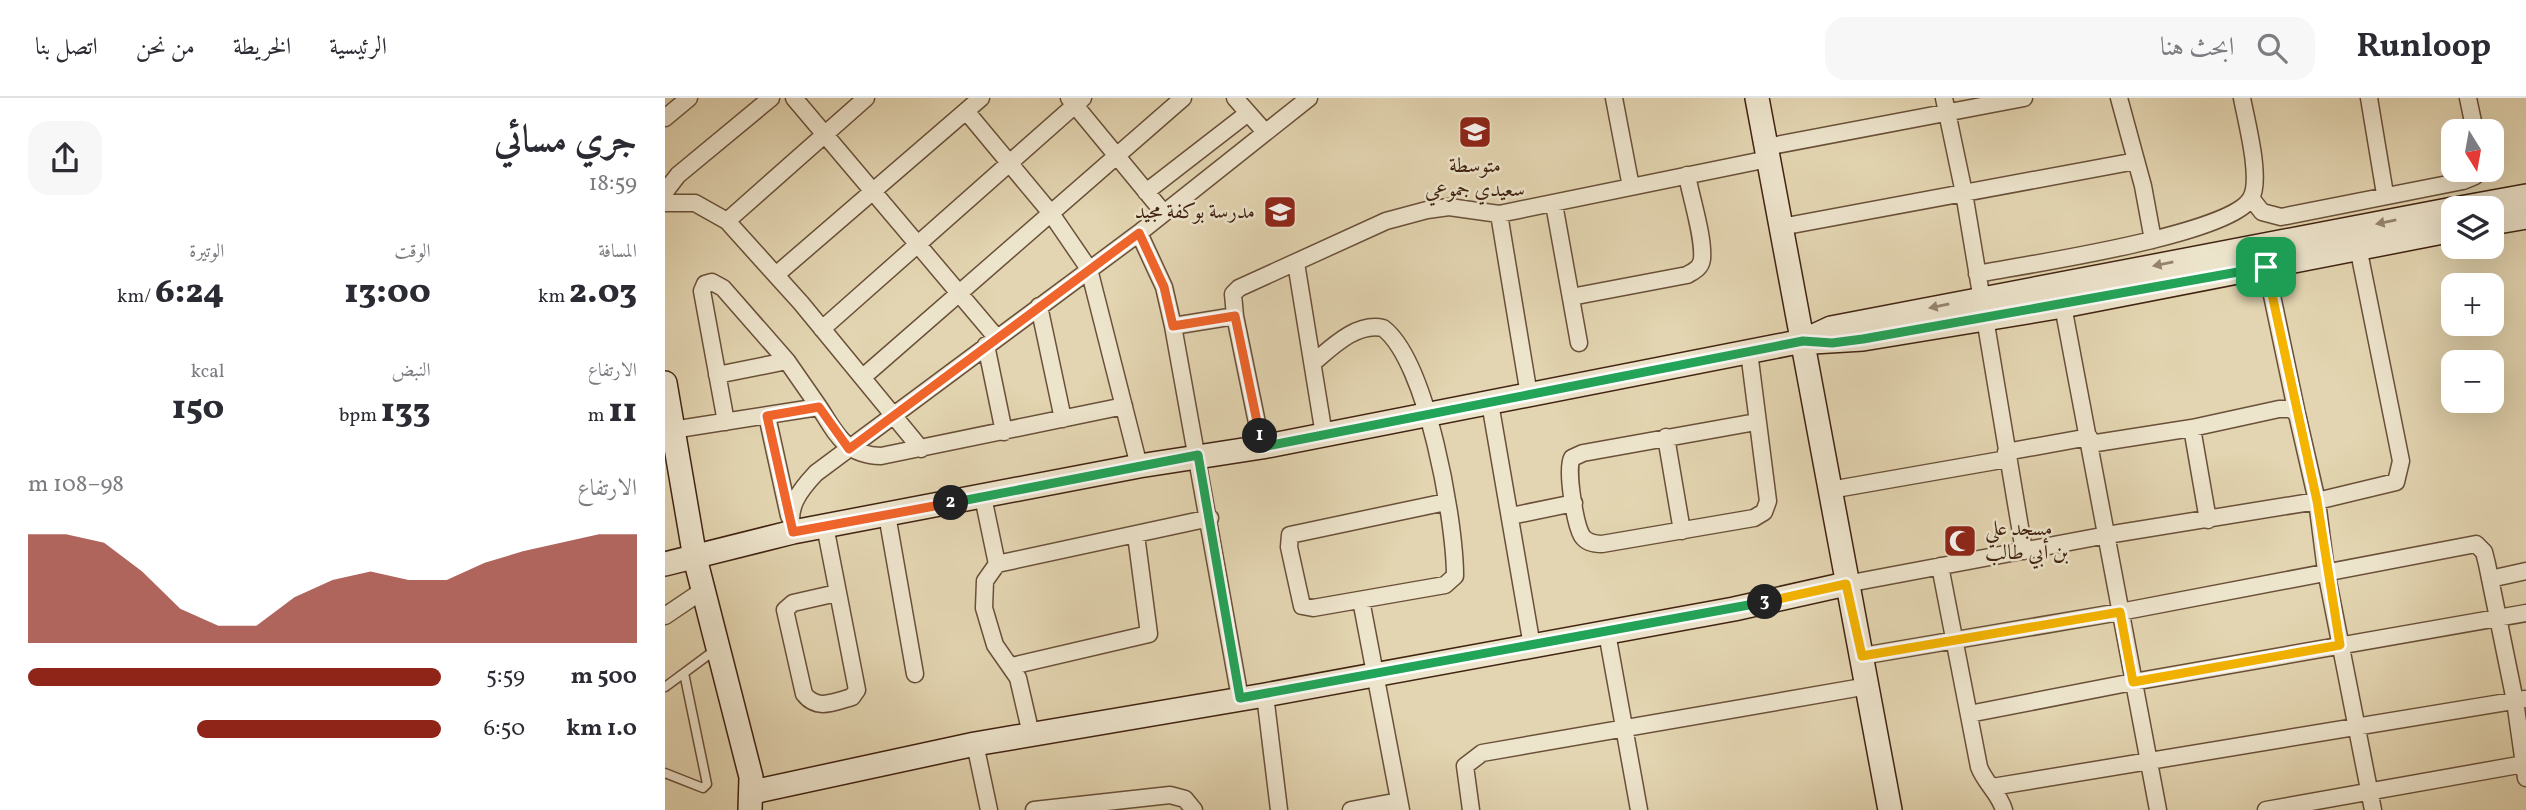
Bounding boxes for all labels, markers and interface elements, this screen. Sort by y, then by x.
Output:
search box [1825,17,2315,80]
text: Runloop [2357,25,2491,71]
icon: search [2253,29,2291,67]
text: ابحث هنا [2160,30,2235,66]
text: اتصل بنا [35,31,98,65]
text: من نحن [136,31,195,65]
text: الخريطة [233,31,291,65]
text: الرئيسية [329,31,387,65]
school or university icon: متوسطة سعيدي جموعي [1456,113,1494,151]
text: جري مسائي [494,115,637,168]
north arrow [2441,119,2504,182]
map controls [2441,119,2504,413]
button: share [28,121,102,195]
place label: متوسطة سعيدي جموعي [1425,152,1525,206]
text: 18:59 [588,168,637,200]
school or university icon: مدرسة بوكفة مجيد [1261,193,1299,231]
button: layers [2441,196,2504,259]
place label: مدرسة بوكفة مجيد [1135,198,1255,227]
one-way arrow [2375,217,2397,228]
pin [2236,237,2296,297]
text: الوتيرة [189,239,224,265]
text: الوقت [394,239,431,265]
text: المسافة [598,239,637,265]
icon: arrive [2247,248,2285,286]
one-way arrow [2152,258,2174,269]
text: 6:24 [155,269,224,317]
text: 13:00 [344,269,431,317]
text: 2.03 [569,269,637,317]
button: + [2441,273,2504,336]
text: /km [117,284,155,310]
text: km [538,284,569,310]
one-way arrow [1928,301,1950,312]
button: − [2441,350,2504,413]
text: النبض [392,358,431,384]
text: الارتفاع [588,358,637,384]
text: kcal [191,359,224,385]
text: 150 [172,385,224,433]
text: 133 [381,388,431,436]
text: 11 [609,388,637,436]
text: bpm [339,403,381,429]
text: m [588,403,609,429]
pin: 1 [1243,418,1277,454]
text: 1 [1256,422,1263,448]
text: 98–108 m [28,469,124,501]
text: الارتفاع [577,473,637,505]
pin: 2 [933,486,969,520]
text: 2 [946,489,955,515]
place label: مسجد علي بن أبي طالب [1985,515,2068,569]
mosque icon: مسجد علي بن أبي طالب [1941,522,1979,560]
pin: 3 [1747,584,1783,620]
text: 3 [1760,588,1769,614]
text: 5:59 [486,661,525,693]
text: 500 m [571,661,637,693]
text: 6:50 [484,713,525,745]
text: 1.0 km [566,713,637,745]

